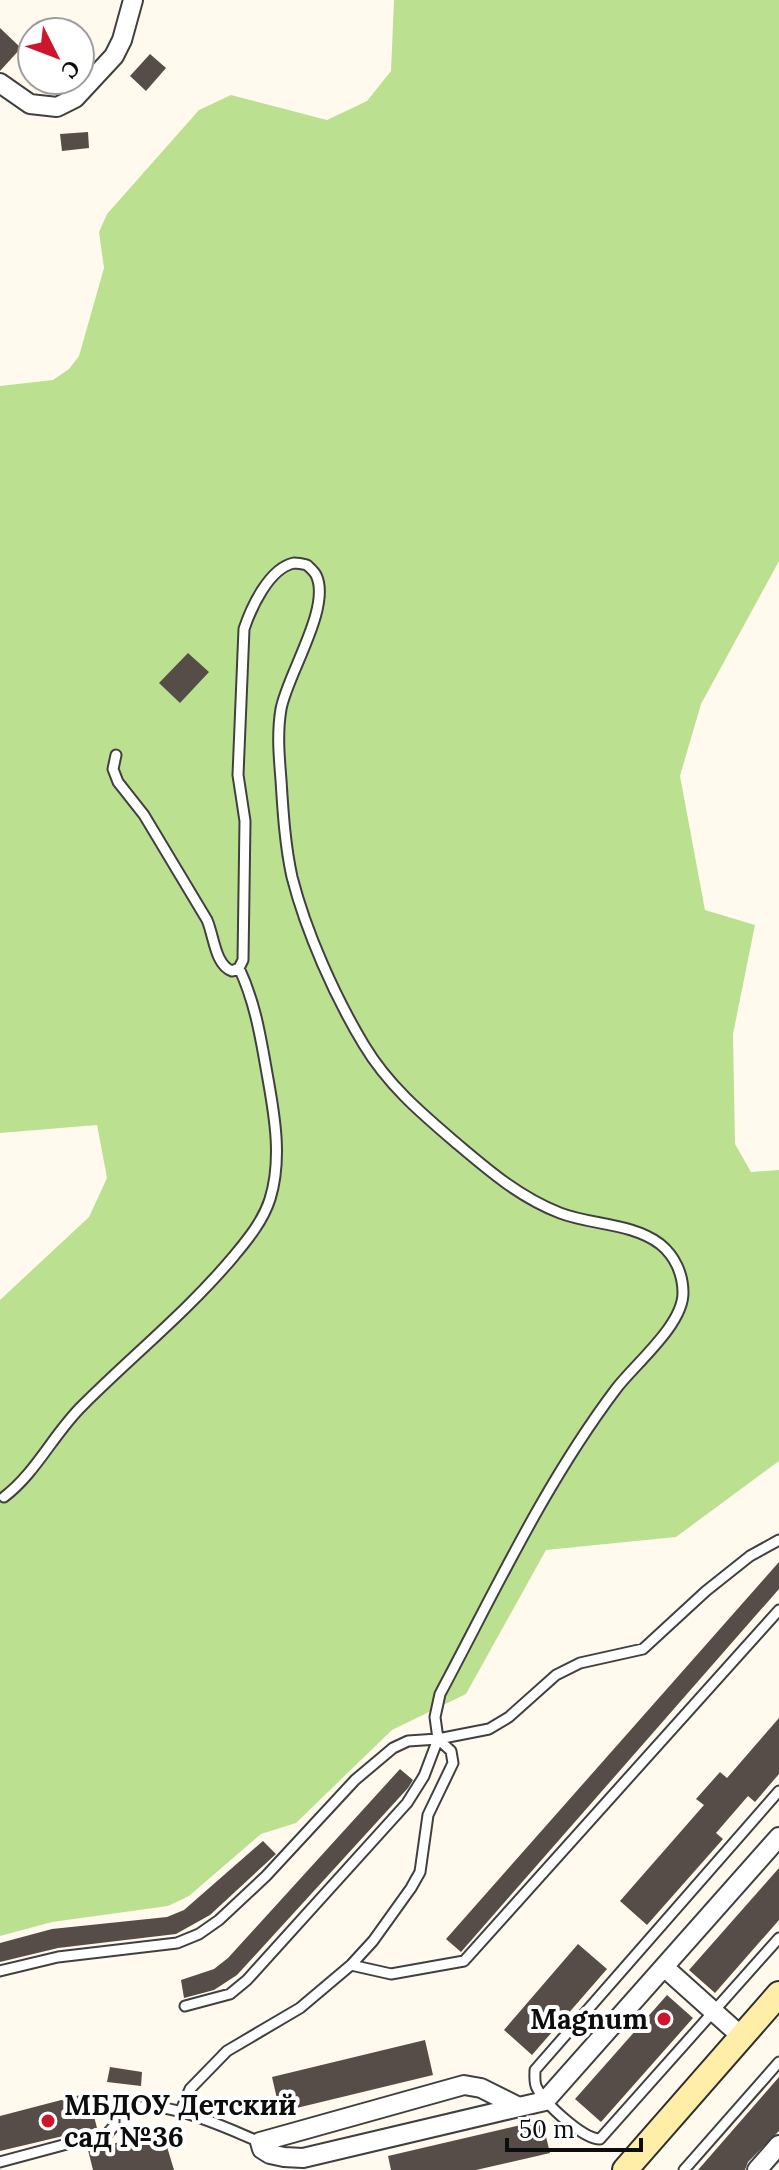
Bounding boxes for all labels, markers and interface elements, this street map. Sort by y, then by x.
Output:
north arrow [16,16,96,96]
text: С [55,54,86,84]
place label: Magnum [530,2001,648,2037]
marker: Magnum [655,2010,673,2028]
place label: МБДОУ Детский сад №36 [64,2087,296,2155]
scale bar [507,2102,641,2152]
marker: МБДОУ Детский сад №36 [39,2112,57,2130]
text: 50 m [519,2114,575,2145]

